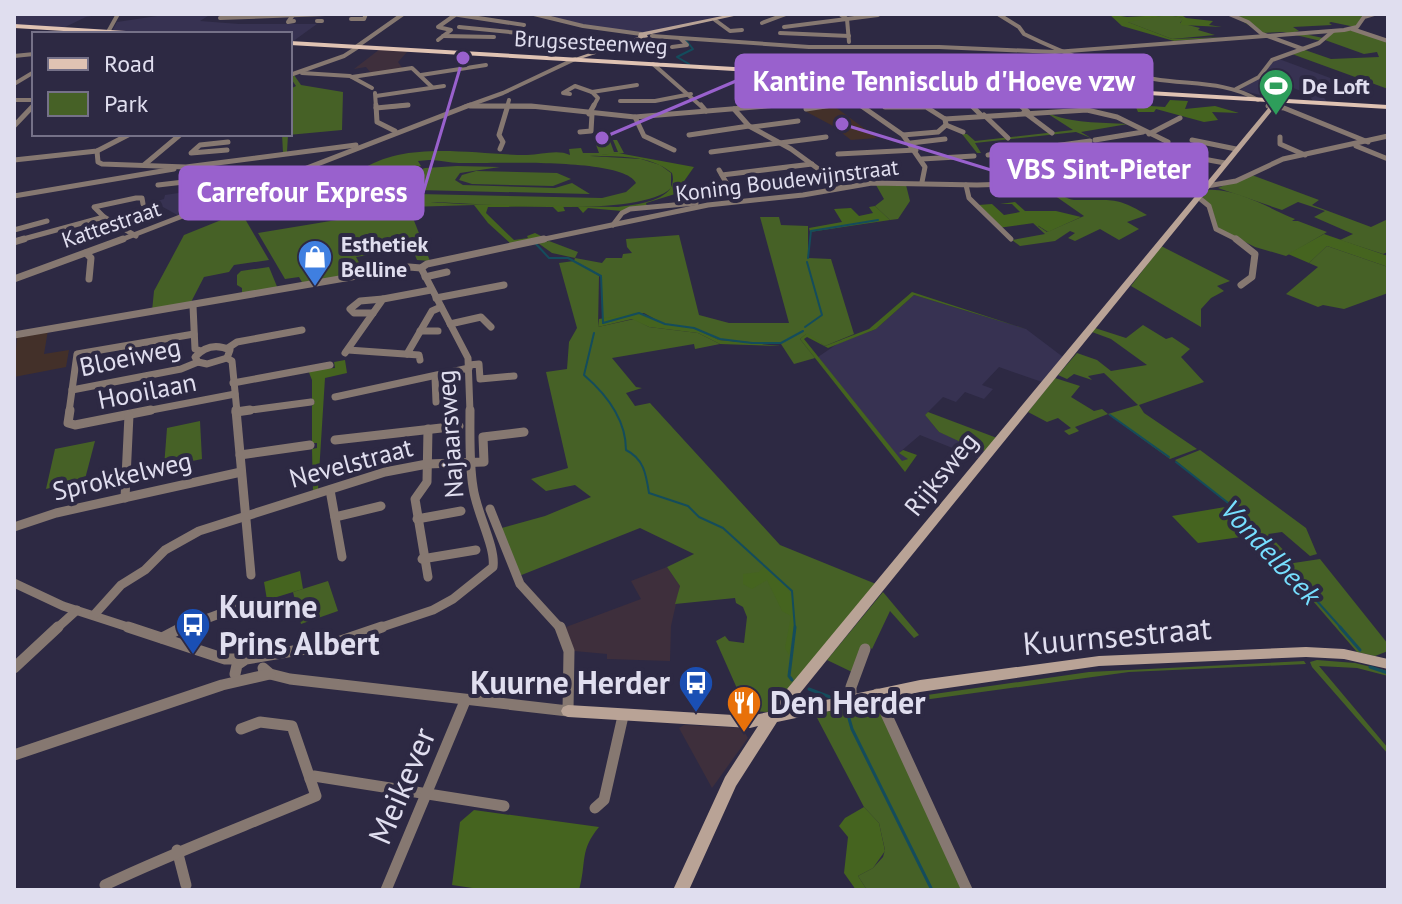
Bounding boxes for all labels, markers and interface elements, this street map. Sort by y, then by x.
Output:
street label: Brugsesteenweg [513,24,669,60]
legend [32,32,292,136]
text: Road [104,48,155,79]
callout: Kantine Tennisclub d'Hoeve vzw [736,55,1152,107]
text: Kantine Tennisclub d'Hoeve vzw [753,62,1136,99]
sports icon: De Loft [1257,67,1295,117]
place label: De Loft [1302,72,1370,100]
text: Park [104,88,149,119]
callout: VBS Sint-Pieter [991,144,1207,196]
text: VBS Sint-Pieter [1006,150,1191,187]
street label: Koning Boudewijnstraat [674,152,901,208]
callout: Carrefour Express [180,167,423,219]
text: Carrefour Express [196,173,408,210]
street label: Kattestraat [58,194,165,254]
place label: Esthetiek Belline [341,230,428,283]
shop icon: Esthetiek Belline [296,238,334,288]
street label: Bloeiweg [76,330,184,383]
street label: Hooilaan [95,365,199,416]
street label: Najaarsweg [429,369,470,499]
street label: Rijksweg [897,425,984,522]
street label: Nevelstraat [286,430,416,495]
street label: Sprokkelweg [49,443,195,508]
water label: Vondelbeek [1213,491,1330,613]
place label: Kuurne Prins Albert [219,585,380,664]
bus stop icon: Kuurne Prins Albert [174,606,212,656]
street label: Kuurnsestraat [1021,606,1213,664]
place label: Kuurne Herder [470,661,671,703]
bus stop icon: Kuurne Herder [677,664,715,714]
place label: Den Herder [770,681,926,723]
restaurant icon: Den Herder [725,684,763,734]
street label: Meikever [358,721,444,850]

